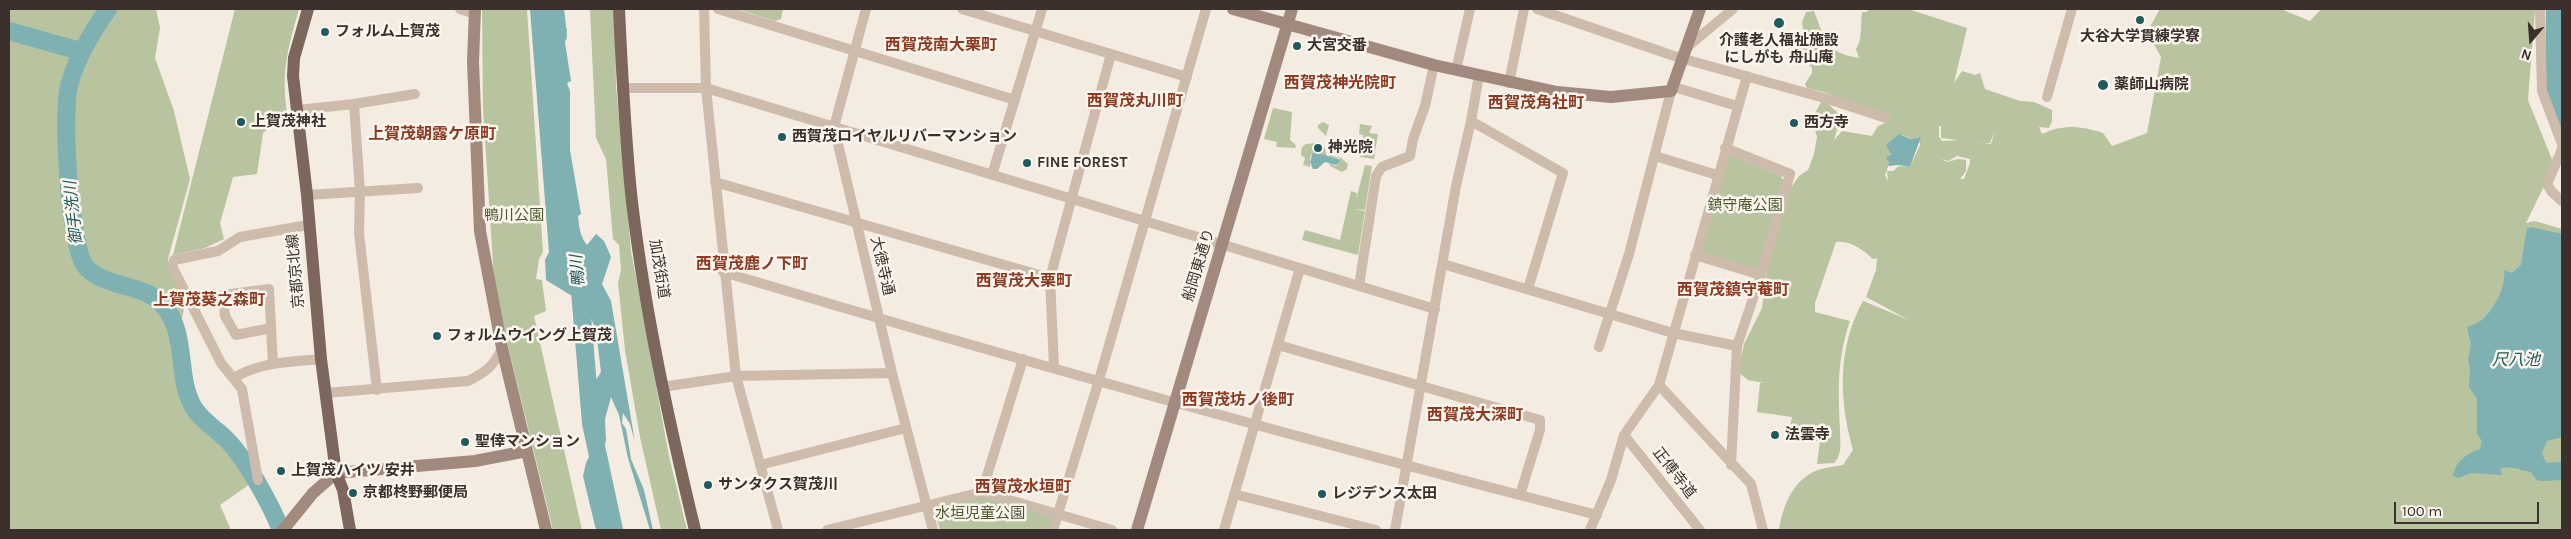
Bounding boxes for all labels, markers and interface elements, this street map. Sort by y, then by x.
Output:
marker: 大谷大学貫練学寮 [2134,14,2146,26]
north arrow [2506,15,2556,65]
marker: 介護老人福祉施設 にしがも 舟山庵 [1772,16,1786,30]
place label: フォルム上賀茂 [335,23,440,41]
marker: フォルム上賀茂 [319,26,331,38]
place label: 大谷大学貫練学寮 [2080,28,2200,46]
place label: 介護老人福祉施設 にしがも 舟山庵 [1719,32,1839,67]
district label: 西賀茂南大栗町 [885,35,997,55]
place label: 大宮交番 [1307,37,1367,55]
marker: 大宮交番 [1291,40,1303,52]
text: N [2519,45,2534,64]
district label: 西賀茂神光院町 [1284,73,1396,93]
place label: 薬師山病院 [2114,76,2189,94]
marker: 薬師山病院 [2096,78,2110,92]
district label: 西賀茂丸川町 [1087,91,1183,111]
district label: 西賀茂角社町 [1488,93,1584,113]
place label: 上賀茂神社 [251,113,326,131]
place label: 西方寺 [1804,114,1849,132]
marker: 上賀茂神社 [235,116,247,128]
marker: 西方寺 [1788,117,1800,129]
district label: 上賀茂朝露ケ原町 [368,124,496,144]
place label: 西賀茂ロイヤルリバーマンション [792,128,1017,146]
marker: 西賀茂ロイヤルリバーマンション [776,131,788,143]
place label: 神光院 [1328,139,1373,157]
marker: 神光院 [1312,142,1324,154]
place label: FINE FOREST [1037,154,1128,172]
marker: FINE FOREST [1021,157,1033,169]
water label: 御手洗川 [61,180,87,246]
park label: 鎮守庵公園 [1708,197,1782,215]
park label: 鴨川公園 [484,207,544,225]
street label: 船岡東通り [1179,227,1219,303]
street label: 京都京北線 [284,233,308,309]
street label: 大徳寺通 [866,235,898,297]
street label: 加茂街道 [645,238,673,300]
water label: 鴨川 [567,254,589,288]
district label: 西賀茂鹿ノ下町 [696,254,808,274]
district label: 西賀茂大栗町 [976,271,1072,291]
district label: 西賀茂鎮守菴町 [1677,280,1789,300]
district label: 上賀茂葵之森町 [153,290,265,310]
place label: フォルムウイング上賀茂 [447,327,612,345]
marker: フォルムウイング上賀茂 [431,330,443,342]
water label: 尺八池 [2492,350,2540,370]
district label: 西賀茂坊ノ後町 [1182,390,1294,410]
district label: 西賀茂大深町 [1427,405,1523,425]
place label: 法雲寺 [1785,426,1830,444]
marker: 法雲寺 [1769,429,1781,441]
place label: 聖倖マンション [475,433,580,451]
marker: 聖倖マンション [459,436,471,448]
street label: 正傅寺道 [1648,444,1700,502]
place label: 上賀茂ハイツ 安井 [291,462,415,480]
marker: 上賀茂ハイツ 安井 [275,465,287,477]
place label: サンタクス賀茂川 [718,476,838,494]
district label: 西賀茂水垣町 [975,477,1071,497]
marker: サンタクス賀茂川 [702,479,714,491]
place label: 京都柊野郵便局 [363,484,468,502]
place label: レジデンス太田 [1332,485,1437,503]
marker: 京都柊野郵便局 [347,487,359,499]
marker: レジデンス太田 [1316,488,1328,500]
scale bar [2396,492,2541,524]
text: 100 m [2402,502,2442,520]
park label: 水垣児童公園 [935,505,1025,523]

